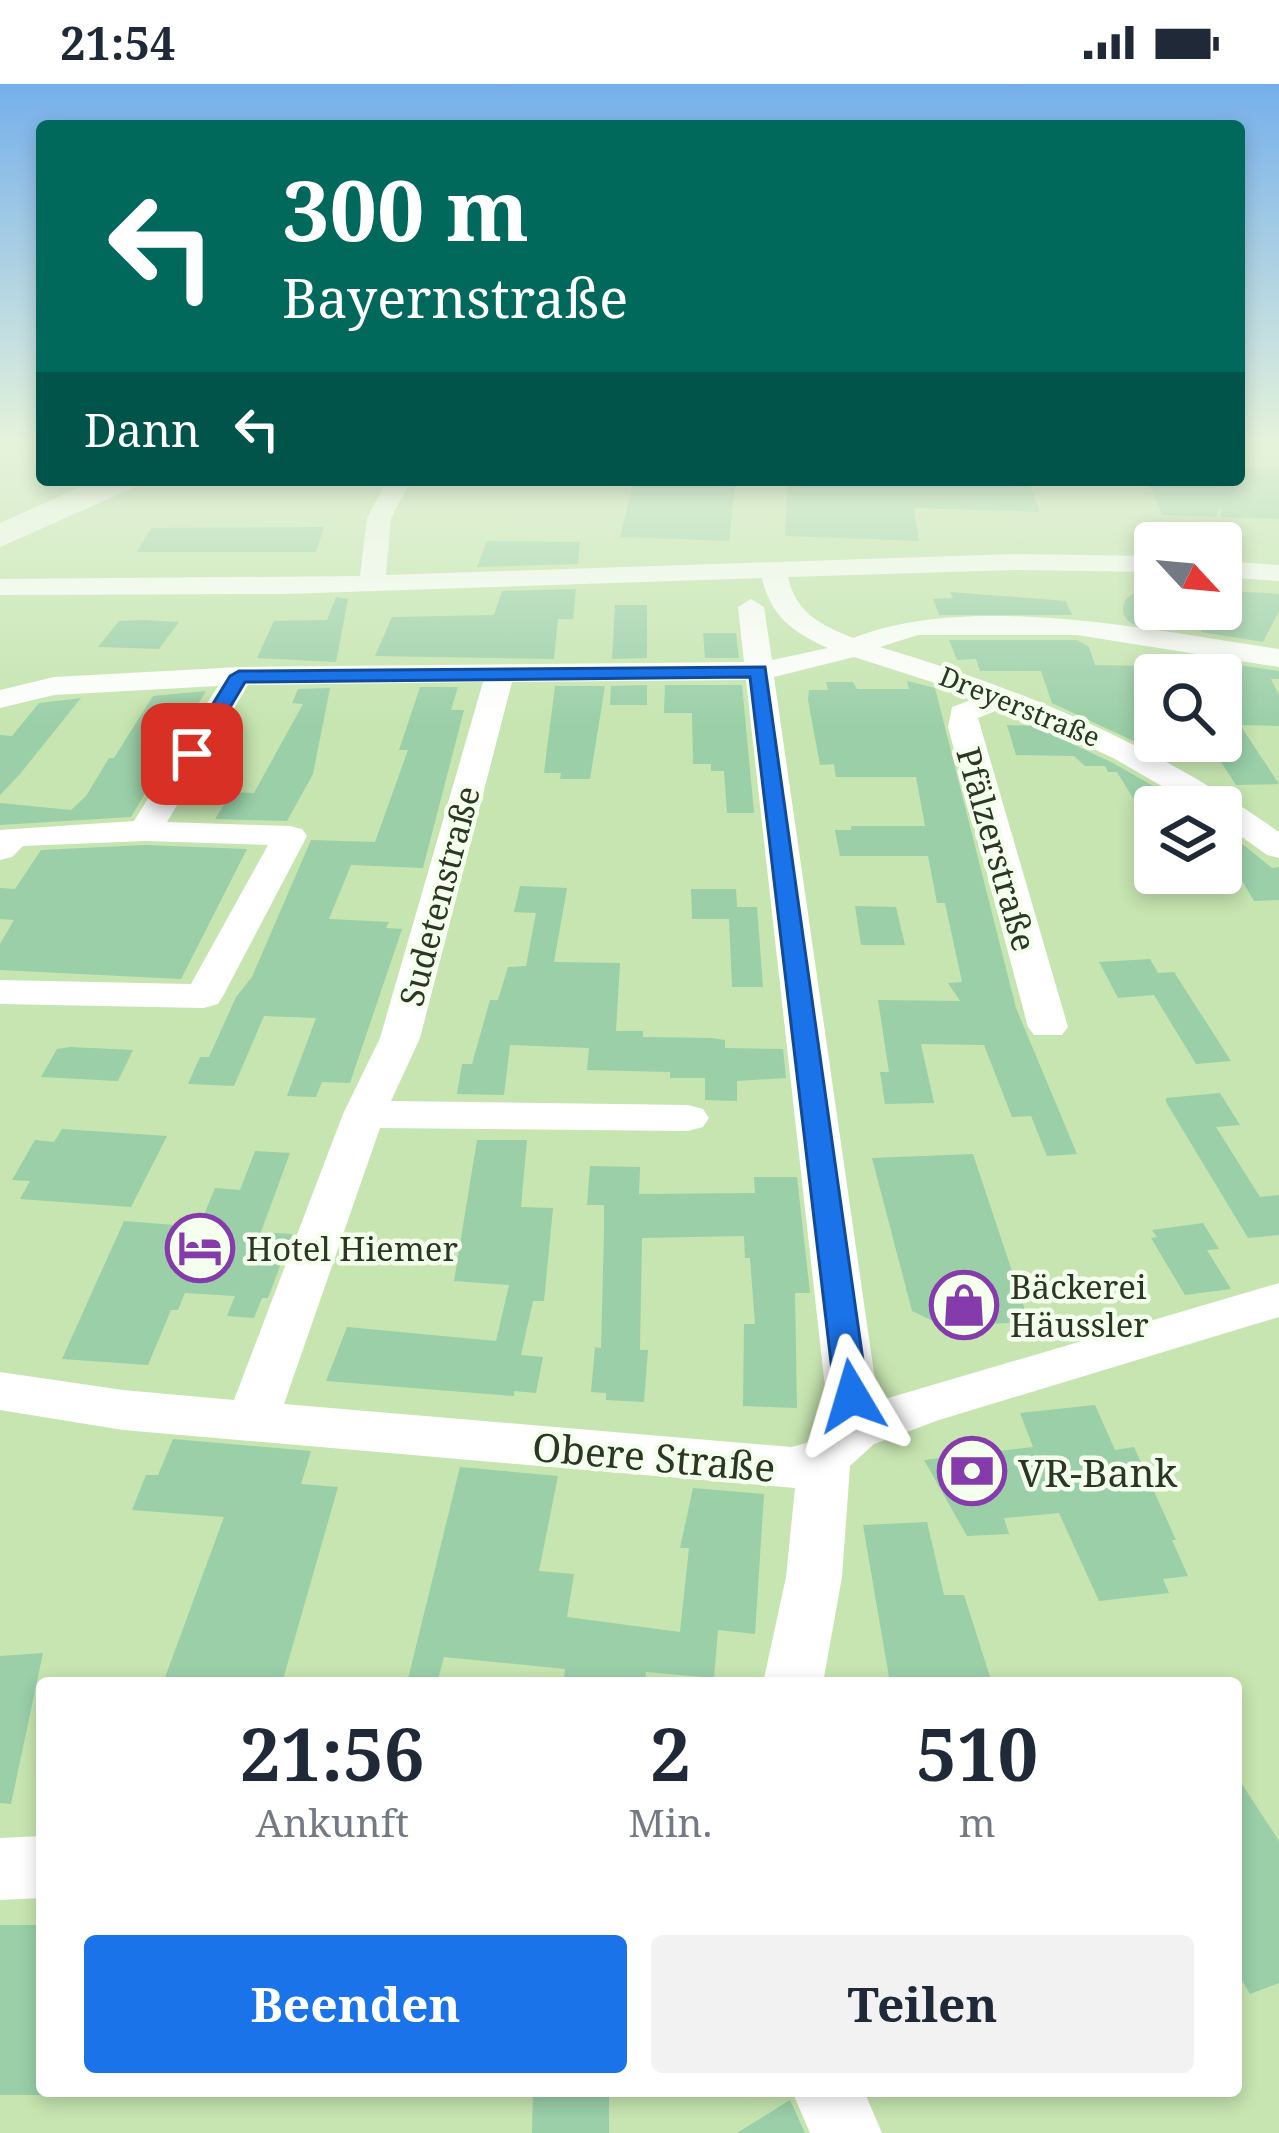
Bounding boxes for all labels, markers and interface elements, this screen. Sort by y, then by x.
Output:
text: 21:54 [60,12,175,73]
text: 300 m [282,151,529,266]
icon: left [84,168,240,324]
text: Bayernstraße [282,260,628,334]
icon: left [224,396,290,462]
text: Dann [84,399,200,460]
north arrow [1134,522,1242,630]
map controls [1134,522,1242,894]
button: search [1134,654,1242,762]
street label: Dreyerstraße [934,657,1106,755]
pin [141,703,243,805]
icon: arrive [159,721,225,787]
street label: Pfälzerstraße [946,742,1048,956]
street label: Sudetenstraße [388,781,490,1011]
button: layers [1134,786,1242,894]
hotel icon: Hotel Hiemer [165,1213,235,1283]
place label: Hotel Hiemer [246,1226,459,1271]
place label: Bäckerei Häussler [1010,1264,1149,1347]
shop icon: Bäckerei Häussler [929,1270,999,1340]
position arrow [789,1333,915,1459]
street label: Obere Straße [530,1419,778,1493]
bank icon: VR-Bank [937,1436,1007,1506]
place label: VR-Bank [1018,1445,1178,1498]
text: 21:56 [240,1704,424,1802]
text: 2 [650,1704,691,1802]
text: 510 [916,1704,1038,1802]
text: Ankunft [255,1795,409,1848]
text: Min. [628,1795,712,1848]
text: m [959,1795,996,1848]
button: Beenden [84,1935,627,2073]
button: Teilen [651,1935,1194,2073]

